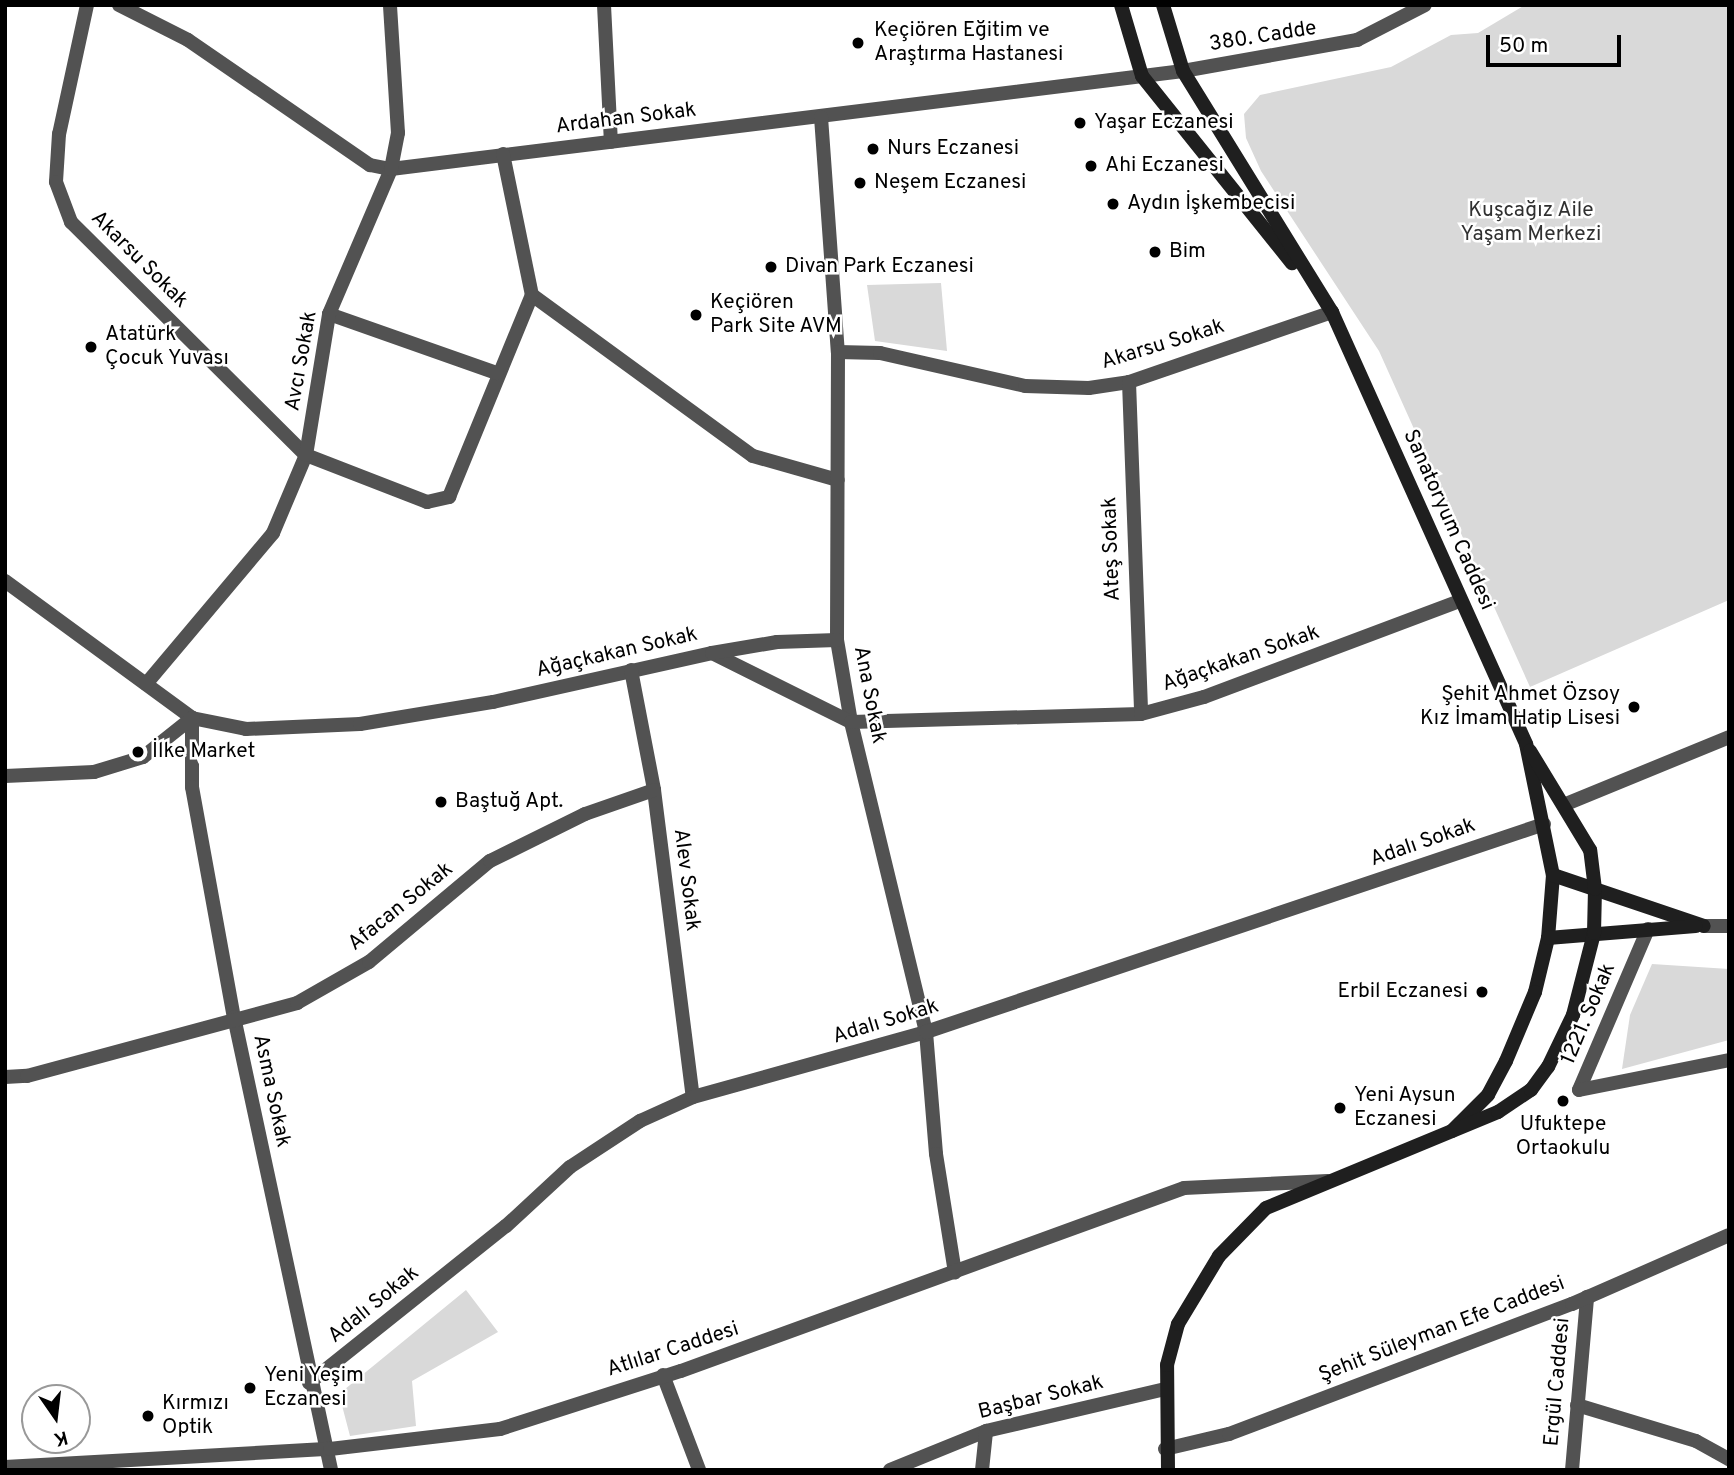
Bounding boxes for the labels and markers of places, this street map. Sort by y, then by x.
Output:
place label: Keçiören Eğitim ve Araştırma Hastanesi [874,18,1063,68]
marker: Keçiören Eğitim ve Araştırma Hastanesi [848,33,868,53]
place label: Yaşar Eczanesi [1094,110,1234,136]
marker: Yaşar Eczanesi [1072,115,1088,131]
place label: Nurs Eczanesi [887,136,1019,162]
marker: Nurs Eczanesi [865,141,881,157]
place label: Ahi Eczanesi [1105,153,1224,179]
marker: Ahi Eczanesi [1083,158,1099,174]
place label: Neşem Eczanesi [874,170,1026,196]
marker: Neşem Eczanesi [852,175,868,191]
place label: Aydın İşkembecisi [1127,191,1295,217]
marker: Aydın İşkembecisi [1105,196,1121,212]
place label: Bim [1169,239,1206,265]
marker: Bim [1147,244,1163,260]
place label: Divan Park Eczanesi [785,254,974,280]
marker: Divan Park Eczanesi [763,259,779,275]
place label: Keçiören Park Site AVM [710,290,843,340]
marker: Keçiören Park Site AVM [688,307,704,323]
place label: Atatürk Çocuk Yuvası [105,322,230,372]
marker: Atatürk Çocuk Yuvası [83,339,99,355]
place label: Şehit Ahmet Özsoy Kız İmam Hatip Lisesi [1420,682,1620,732]
marker: Şehit Ahmet Özsoy Kız İmam Hatip Lisesi [1626,699,1642,715]
place label: İlke Market [152,739,255,765]
marker: İlke Market [130,744,146,760]
place label: Baştuğ Apt. [455,789,564,815]
marker: Baştuğ Apt. [433,794,449,810]
place label: Erbil Eczanesi [1337,979,1468,1005]
marker: Erbil Eczanesi [1474,984,1490,1000]
place label: Yeni Aysun Eczanesi [1354,1083,1456,1133]
marker: Ufuktepe Ortaokulu [1555,1093,1571,1109]
marker: Yeni Aysun Eczanesi [1332,1100,1348,1116]
place label: Ufuktepe Ortaokulu [1516,1112,1610,1162]
place label: Yeni Yeşim Eczanesi [264,1363,365,1413]
marker: Yeni Yeşim Eczanesi [242,1380,258,1396]
place label: Kırmızı Optik [162,1391,229,1441]
marker: Kırmızı Optik [140,1408,156,1424]

